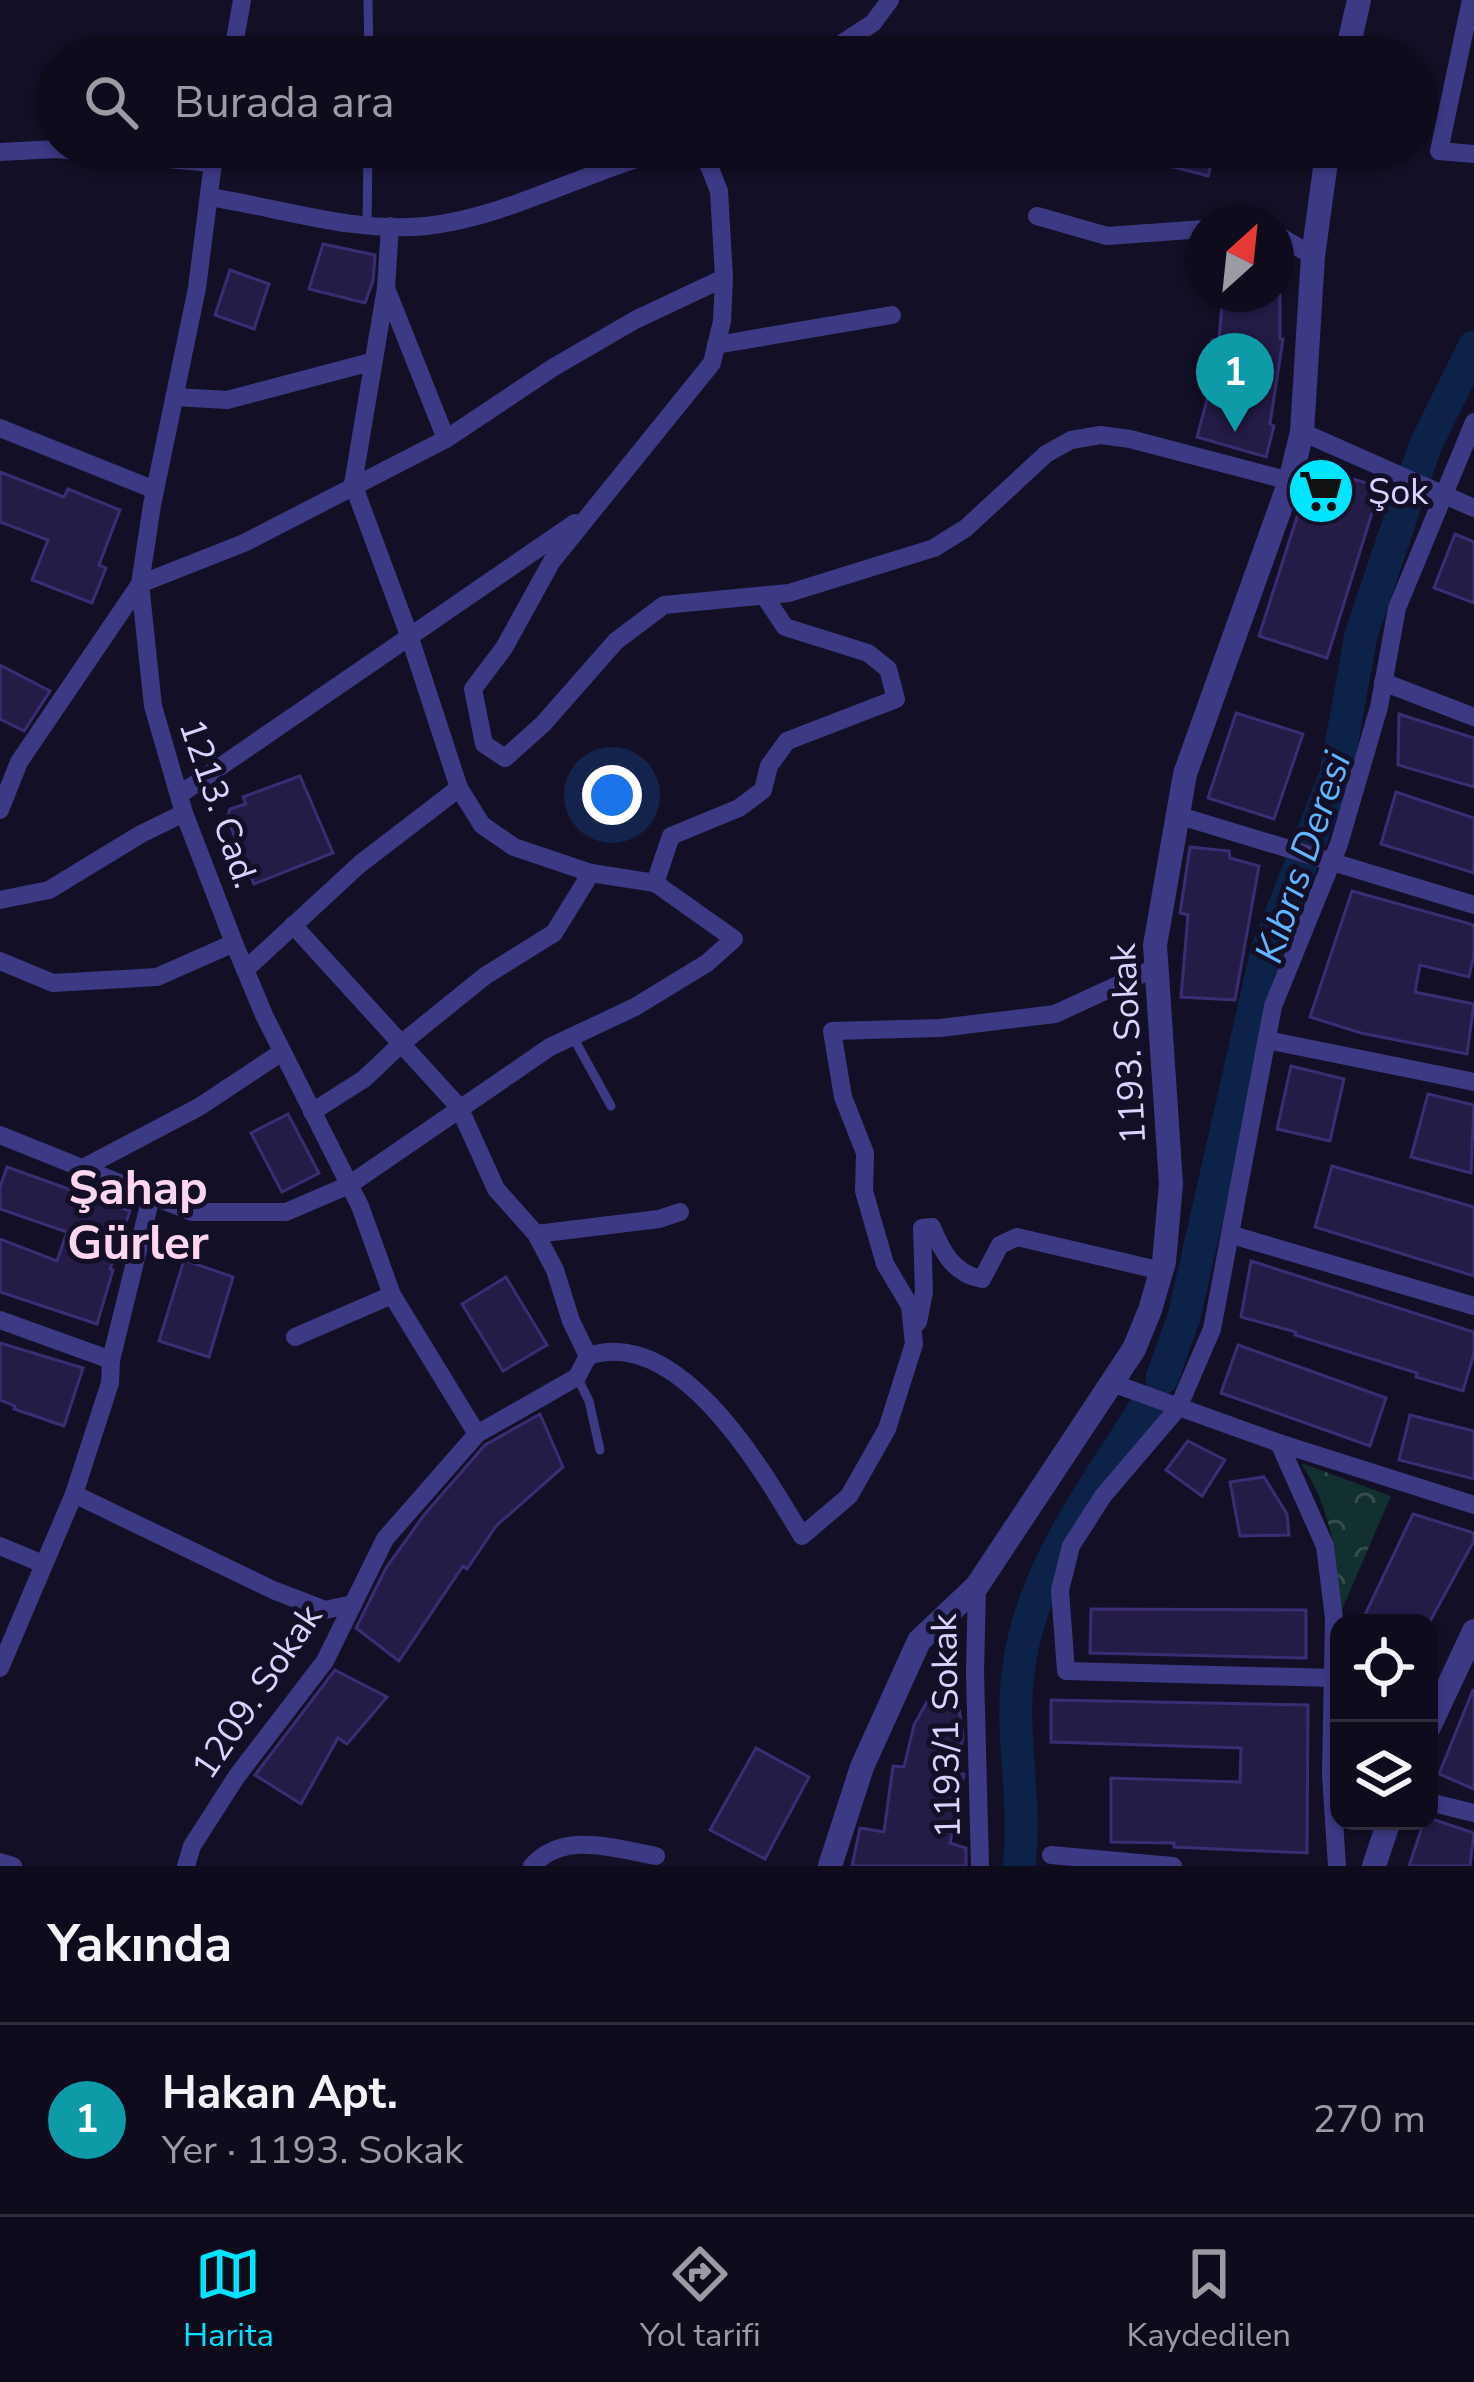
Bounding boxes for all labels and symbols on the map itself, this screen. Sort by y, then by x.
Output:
north arrow [1186,204,1294,312]
pin: 1 [1196,333,1274,432]
supermarket icon: Şok [1286,456,1356,526]
place label: Şok [1368,468,1429,517]
street label: 1213. Cad. [167,712,270,895]
water label: Kıbrıs Deresi [1243,744,1365,970]
your location [582,765,642,825]
street label: 1193. Sokak [1099,941,1158,1146]
district label: Şahap Gürler [67,1155,209,1276]
street label: 1209. Sokak [181,1594,334,1789]
street label: 1193/1 Sokak [920,1612,973,1839]

